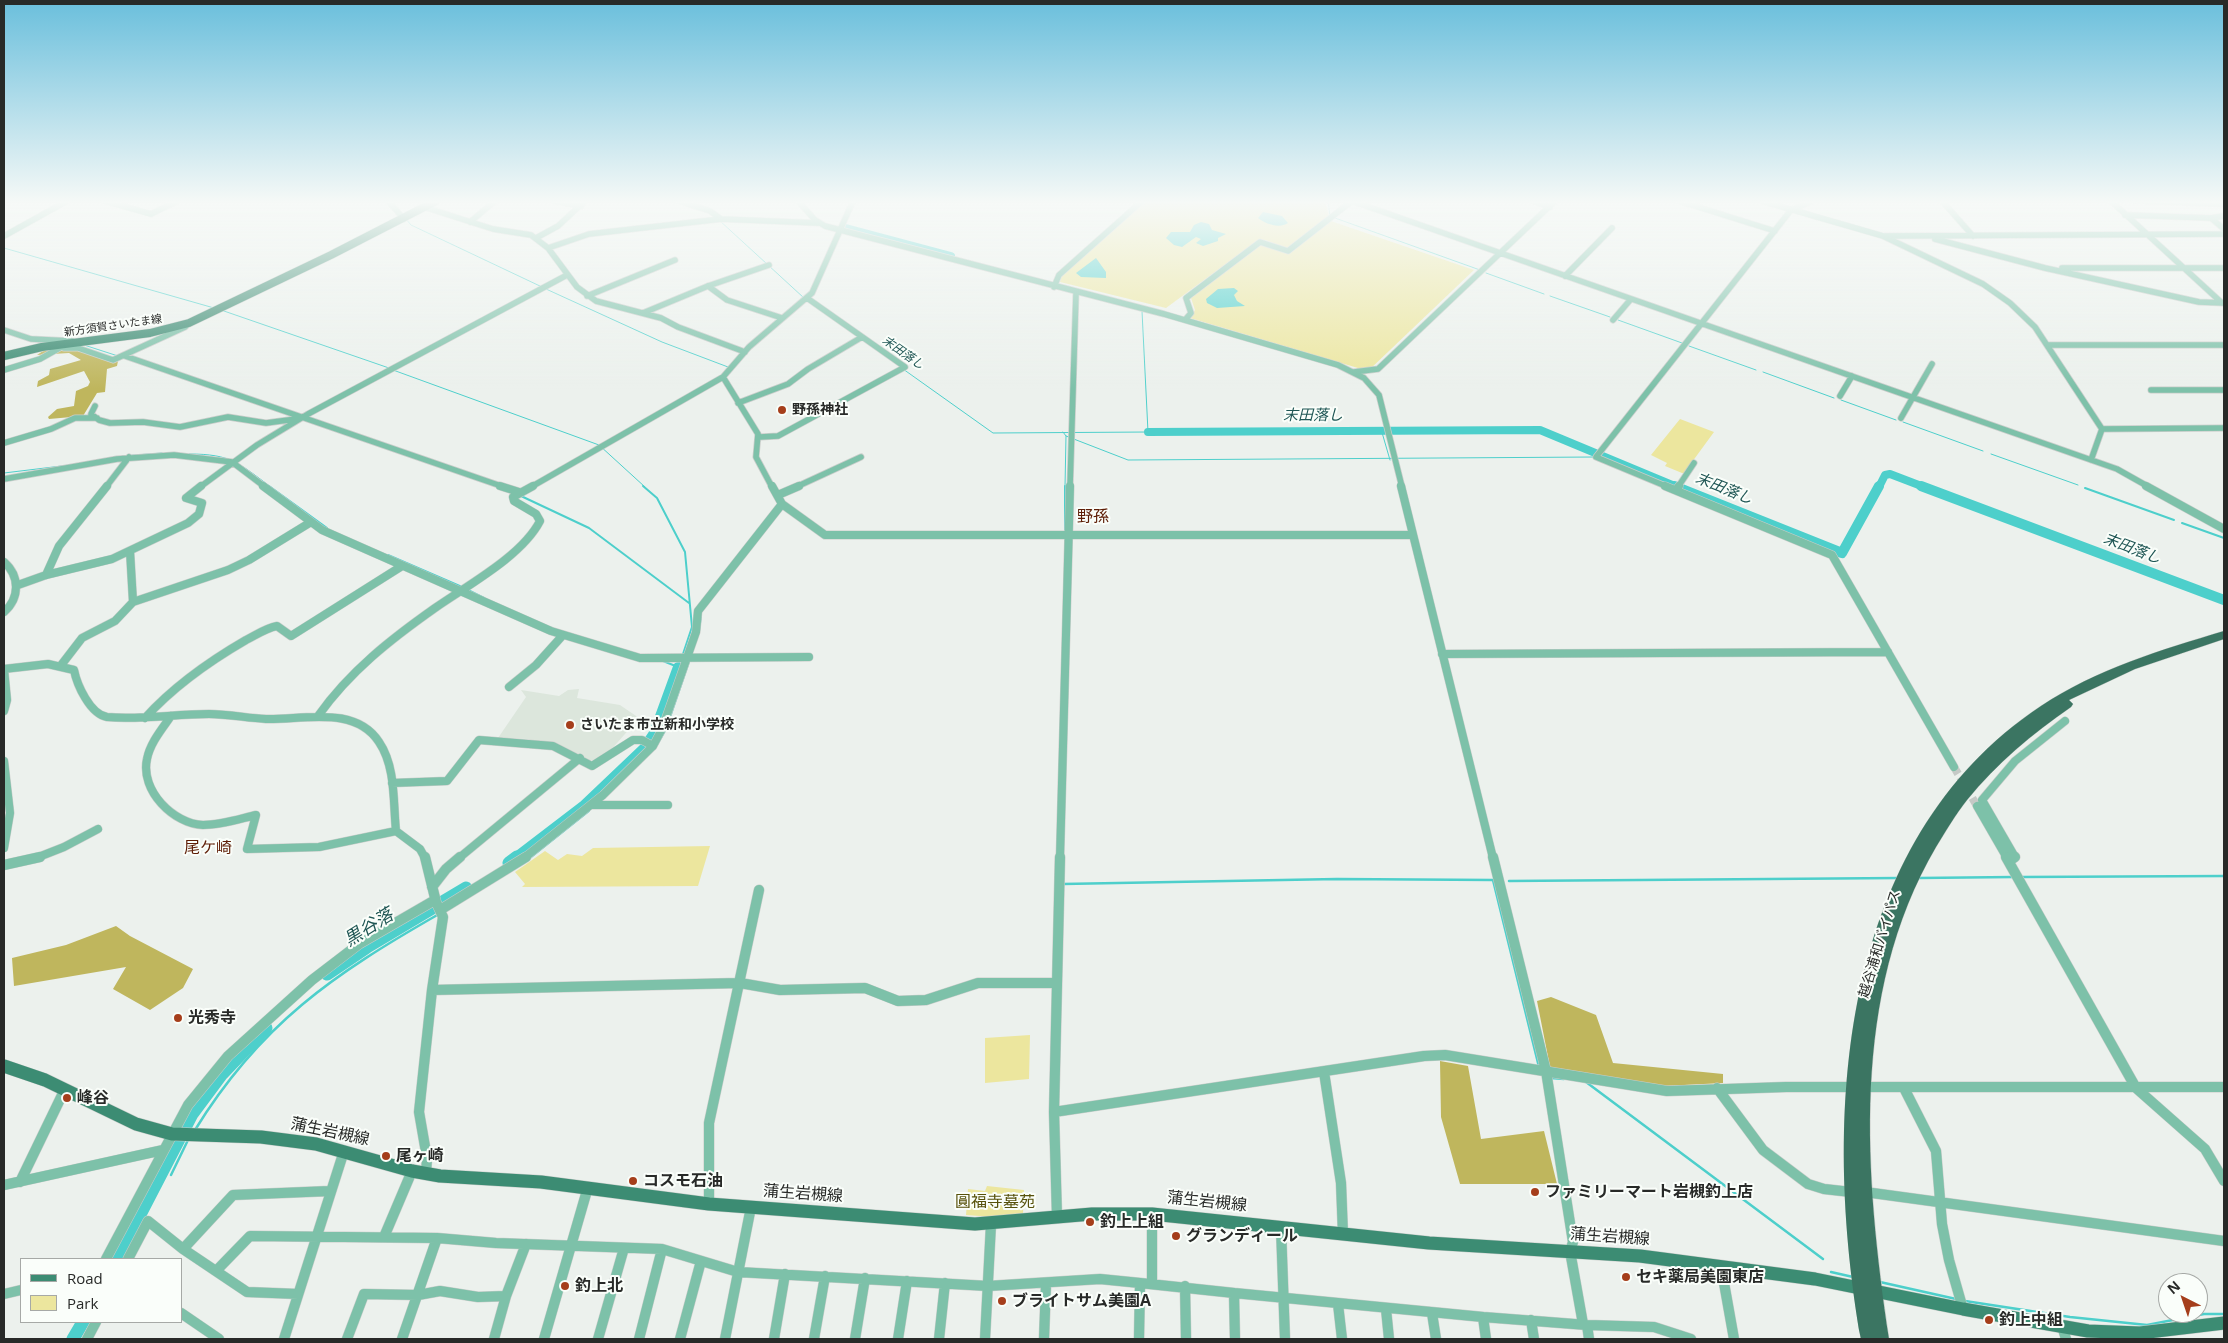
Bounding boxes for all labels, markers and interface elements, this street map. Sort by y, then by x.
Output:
street label: 新方須賀さいたま線 [63,313,163,339]
water label: 末田落し [879,333,927,373]
place label: 野孫神社 [792,402,848,418]
marker: 野孫神社 [776,404,788,416]
water label: 末田落し [1283,407,1343,425]
water label: 末田落し [1693,469,1755,509]
district label: 野孫 [1077,507,1109,527]
water label: 末田落し [2101,530,2163,568]
place label: さいたま市立新和小学校 [580,717,734,733]
marker: さいたま市立新和小学校 [564,719,576,731]
district label: 尾ケ崎 [184,838,232,858]
street label: 越谷浦和バイパス [1856,888,1904,1000]
water label: 黒谷落 [340,905,398,951]
place label: 光秀寺 [188,1008,236,1028]
marker: 光秀寺 [172,1012,184,1024]
place label: 峰谷 [77,1088,109,1108]
marker: 峰谷 [61,1092,73,1104]
street label: 蒲生岩槻線 [289,1114,371,1150]
place label: 尾ヶ崎 [396,1146,444,1166]
marker: 尾ヶ崎 [380,1150,392,1162]
place label: コスモ石油 [643,1171,723,1191]
marker: コスモ石油 [627,1175,639,1187]
street label: 蒲生岩槻線 [762,1182,844,1206]
place label: ファミリーマート岩槻釣上店 [1545,1182,1753,1202]
marker: ファミリーマート岩槻釣上店 [1529,1186,1541,1198]
street label: 蒲生岩槻線 [1166,1188,1248,1216]
park label: 圓福寺墓苑 [955,1192,1035,1212]
place label: 釣上上組 [1100,1212,1164,1232]
marker: 釣上上組 [1084,1216,1096,1228]
street label: 蒲生岩槻線 [1569,1225,1651,1249]
place label: グランディール [1186,1226,1298,1246]
marker: グランディール [1170,1230,1182,1242]
legend [20,1258,182,1323]
place label: セキ薬局美園東店 [1636,1267,1764,1287]
text: Road [67,1268,103,1288]
marker: セキ薬局美園東店 [1620,1271,1632,1283]
north arrow [2158,1273,2208,1323]
place label: 釣上北 [575,1276,623,1296]
text: N [2163,1276,2184,1298]
marker: 釣上北 [559,1280,571,1292]
place label: ブライトサム美園A [1012,1291,1151,1311]
text: Park [67,1293,98,1313]
marker: ブライトサム美園A [996,1295,1008,1307]
place label: 釣上中組 [1999,1310,2063,1330]
marker: 釣上中組 [1983,1314,1995,1326]

